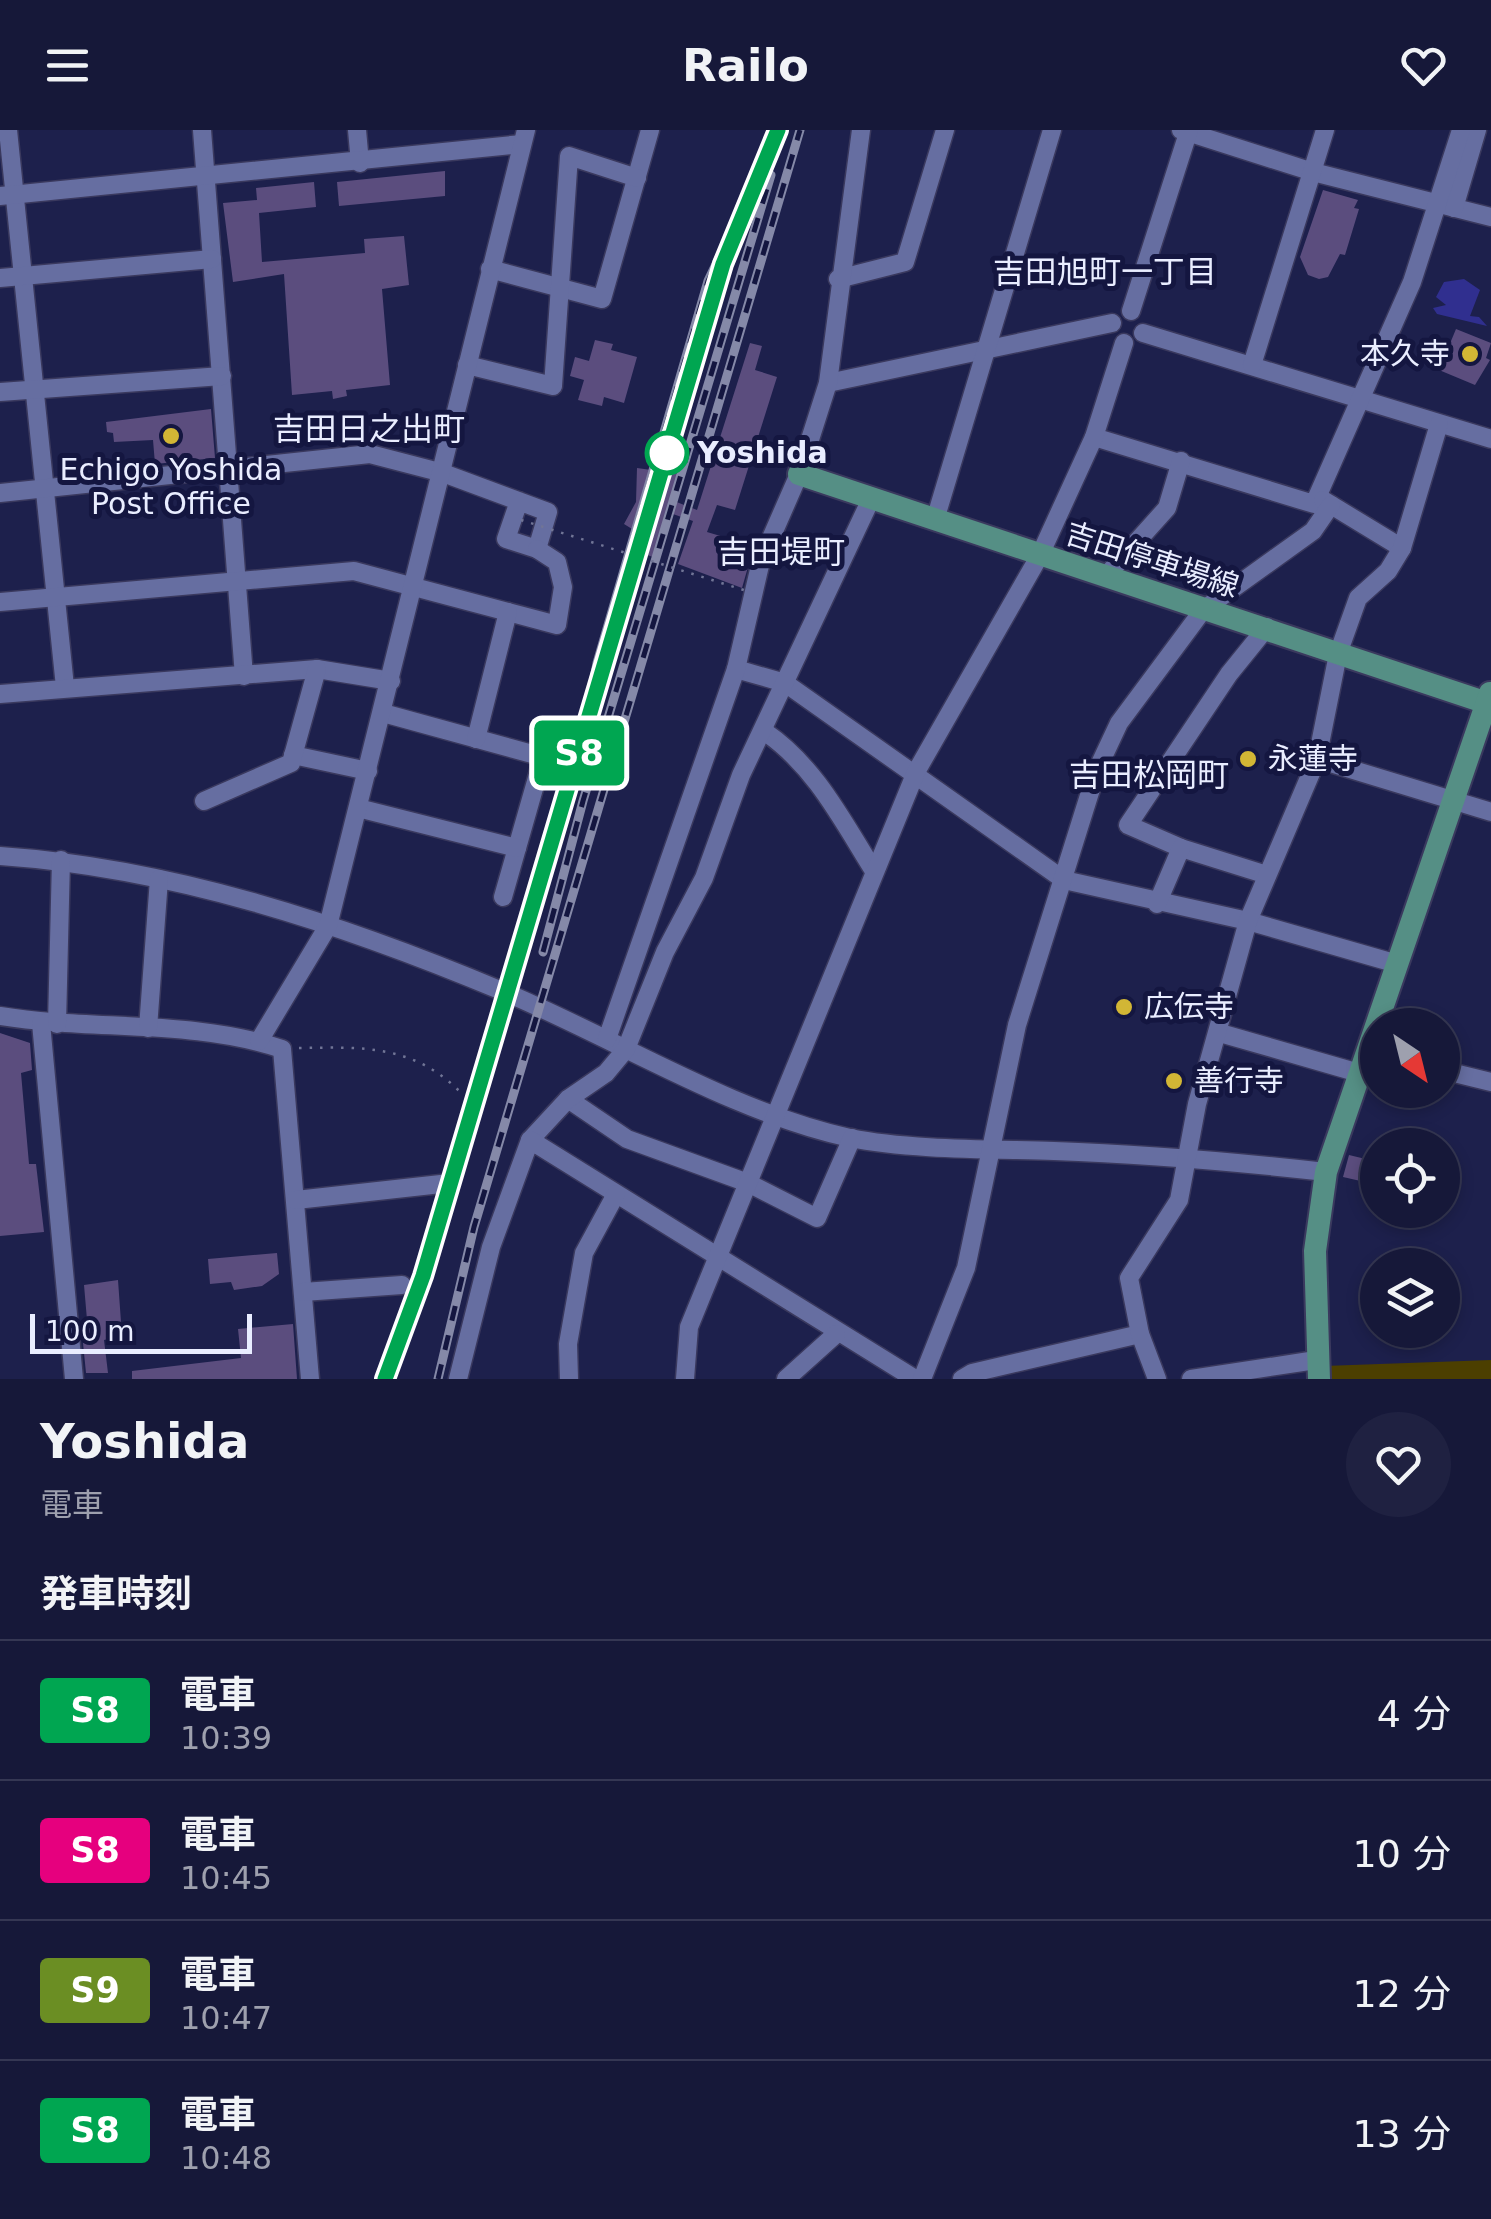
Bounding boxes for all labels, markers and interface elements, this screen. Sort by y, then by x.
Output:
icon: menu [40,38,95,93]
icon: heart [1396,38,1451,93]
text: Railo [682,39,809,92]
district label: 吉田旭町一丁目 [993,253,1217,291]
place label: 本久寺 [1360,336,1450,371]
marker: 本久寺 [1459,343,1481,365]
district label: 吉田日之出町 [273,410,465,448]
marker: Echigo Yoshida Post Office [160,425,182,447]
marker: Yoshida [646,432,688,474]
place label: Yoshida [696,435,828,470]
place label: Echigo Yoshida Post Office [60,452,282,521]
street label: 吉田停車場線 [1061,515,1243,604]
district label: 吉田堤町 [717,533,845,571]
line badge: S8 [534,720,624,786]
text: S8 [554,733,604,773]
place label: 永蓮寺 [1268,741,1358,776]
marker: 永蓮寺 [1237,748,1259,770]
district label: 吉田松岡町 [1069,756,1229,794]
place label: 広伝寺 [1144,989,1234,1024]
marker: 広伝寺 [1113,996,1135,1018]
north arrow [1360,1008,1460,1108]
map controls [1360,1008,1460,1348]
place label: 善行寺 [1194,1063,1284,1098]
marker: 善行寺 [1163,1070,1185,1092]
button: locate [1360,1128,1460,1228]
button: layers [1360,1248,1460,1348]
scale bar [30,1309,252,1354]
text: 100 m [45,1315,135,1348]
button: heart [1346,1412,1451,1517]
text: Yoshida [40,1413,249,1469]
text: 電車 [40,1486,104,1524]
text: 発車時刻 [40,1572,192,1616]
text: 電車 [180,1673,256,1717]
text: S8 [70,1690,120,1730]
text: 4 分 [1377,1692,1451,1736]
text: 10:39 [180,1719,272,1757]
text: 電車 [180,1813,256,1857]
text: S8 [70,1830,120,1870]
text: 10 分 [1353,1832,1451,1876]
text: 10:45 [180,1859,272,1897]
text: 電車 [180,1953,256,1997]
text: S9 [70,1970,120,2010]
text: 12 分 [1353,1972,1451,2016]
text: 10:47 [180,1999,272,2037]
text: 電車 [180,2093,256,2137]
text: S8 [70,2110,120,2150]
text: 13 分 [1353,2112,1451,2156]
text: 10:48 [180,2139,272,2177]

